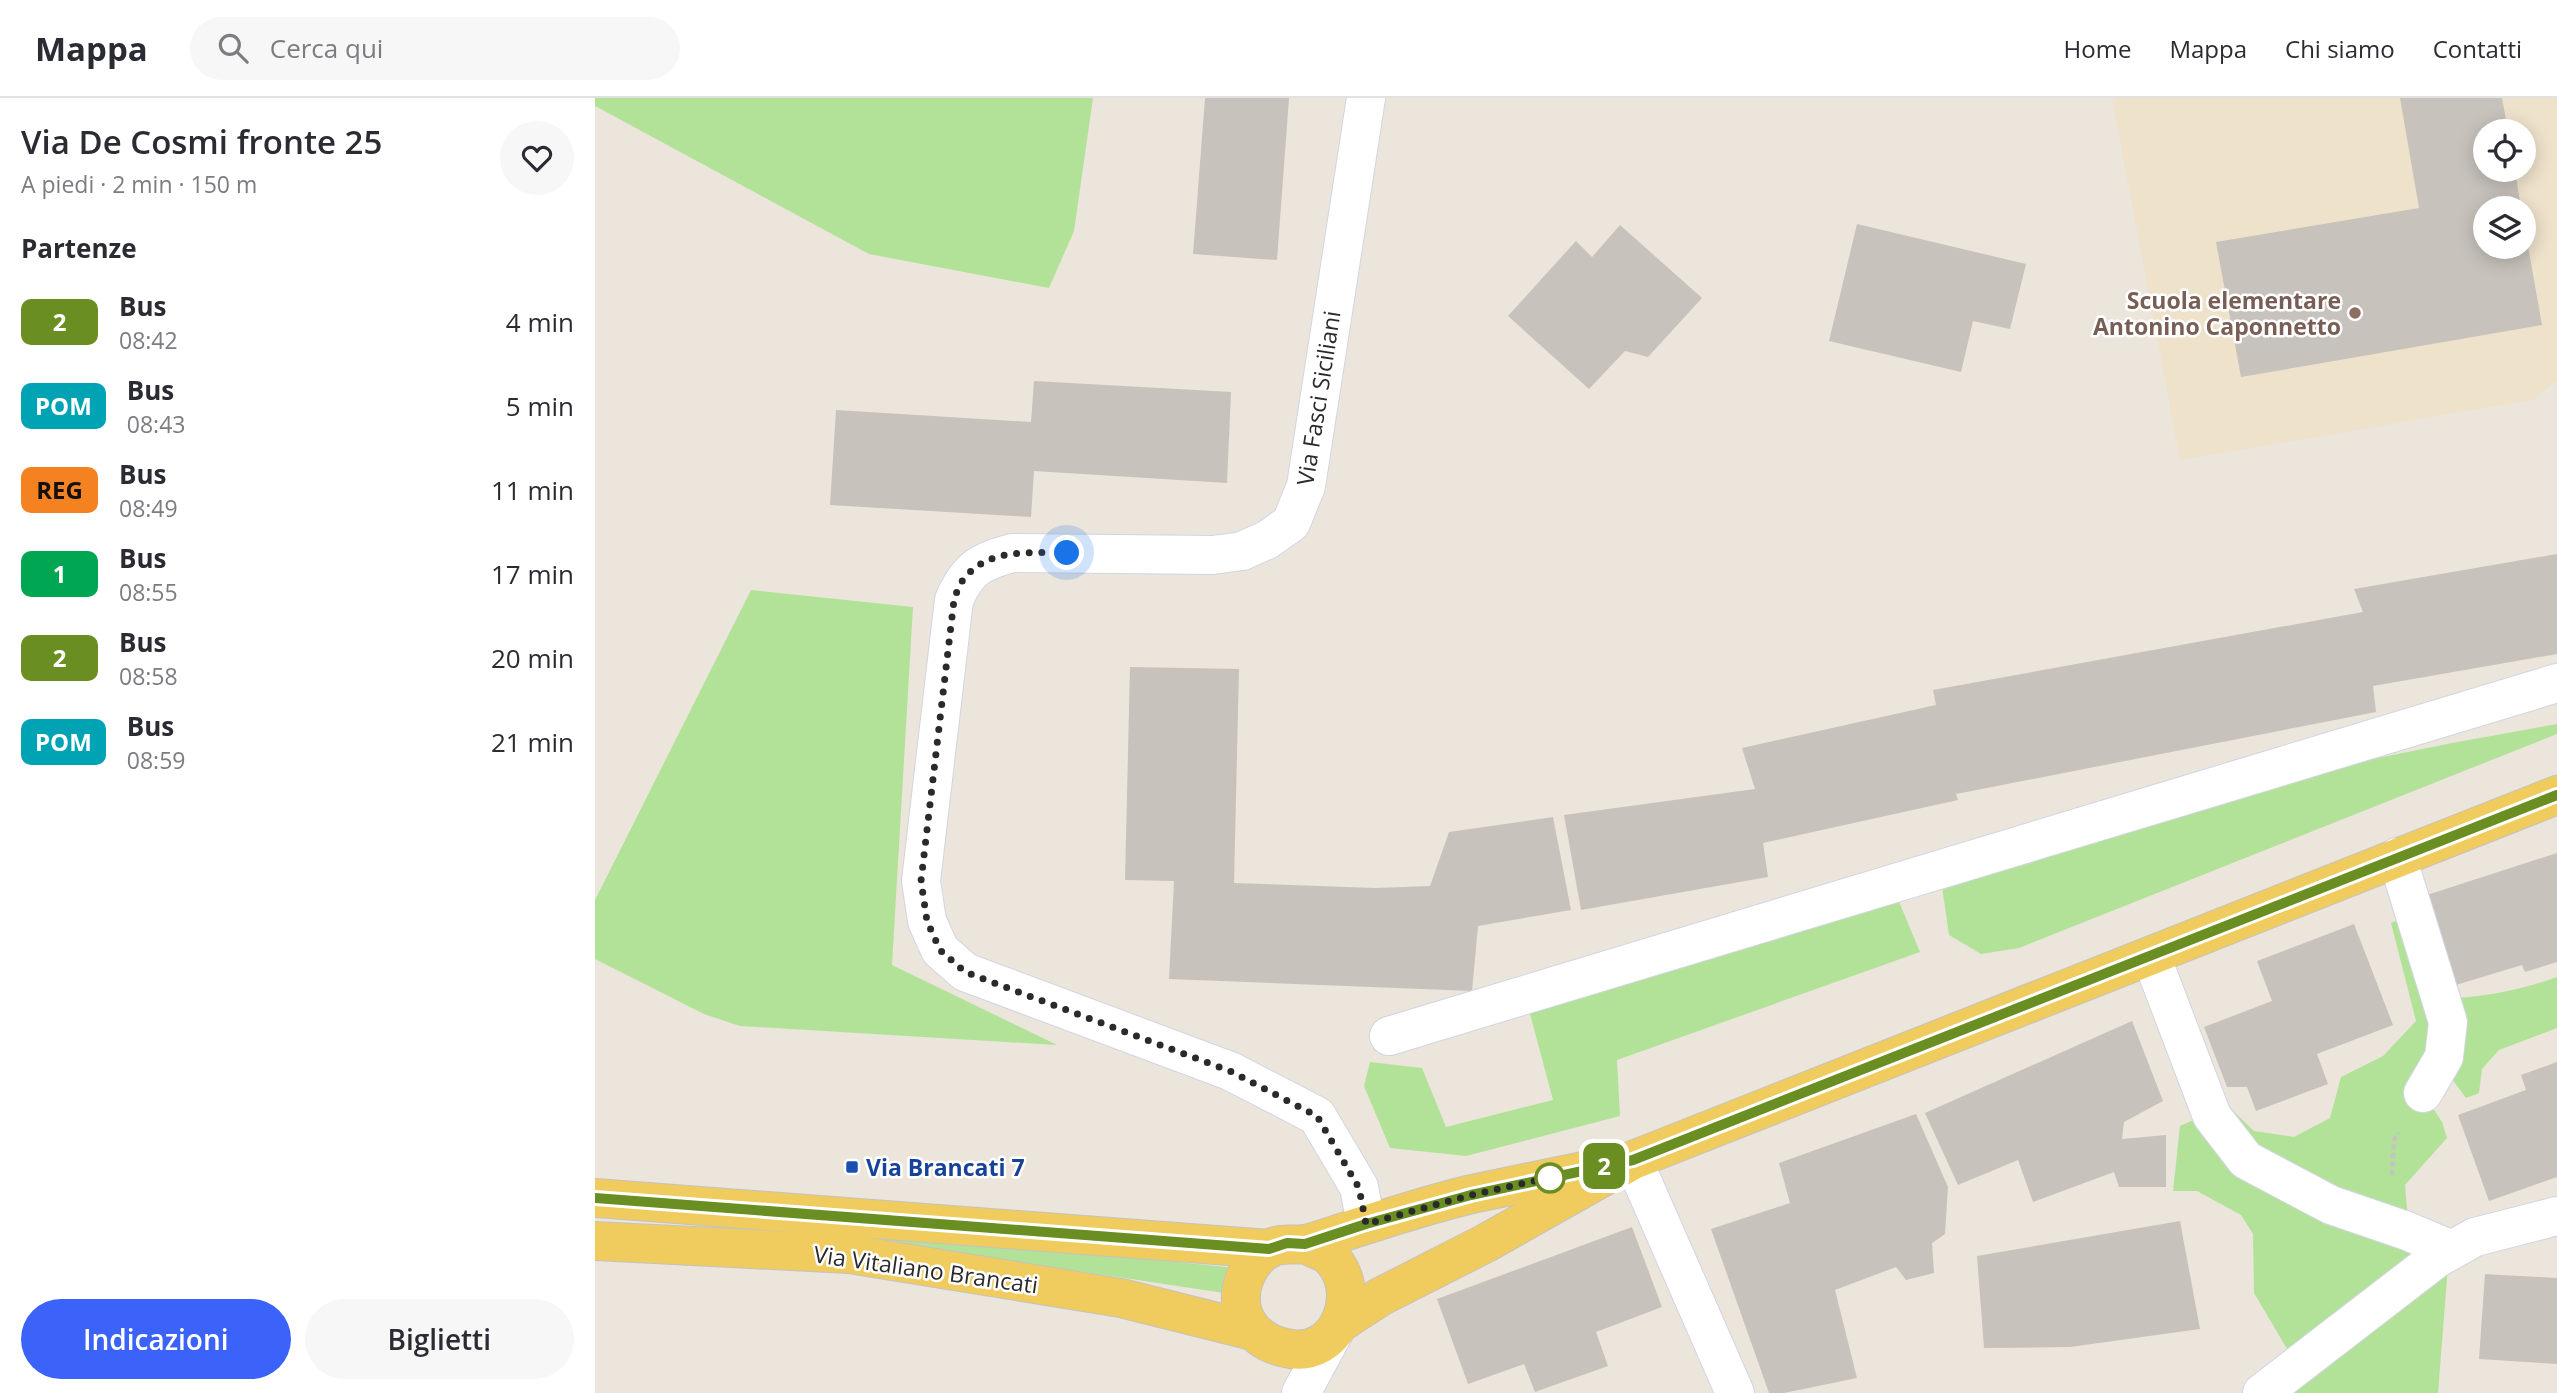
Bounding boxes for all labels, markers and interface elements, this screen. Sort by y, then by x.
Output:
search box [190,17,680,80]
text: Mappa [35,26,148,71]
icon: search [214,29,252,67]
text: Cerca qui [270,30,383,66]
text: Home [2064,32,2131,65]
text: Mappa [2169,32,2247,65]
text: Chi siamo [2285,32,2395,65]
text: Contatti [2433,32,2522,65]
text: Via De Cosmi fronte 25 [21,119,382,164]
map controls [2473,119,2536,259]
button: locate [2473,119,2536,182]
button: heart [500,121,574,195]
text: A piedi · 2 min · 150 m [21,168,257,200]
button: layers [2473,196,2536,259]
text: Partenze [21,230,137,266]
place label: Scuola elementare Antonino Caponnetto [2093,284,2341,342]
text: Bus [119,288,166,324]
text: 4 min [506,304,574,340]
text: 2 [53,305,66,338]
marker: Scuola elementare Antonino Caponnetto [2347,305,2363,321]
street label: Via Fasci Siciliani [1288,308,1348,488]
text: 08:42 [119,324,178,356]
text: Bus [127,372,174,408]
text: 5 min [506,388,574,424]
text: POM [35,389,92,422]
text: 08:43 [127,408,185,440]
text: Bus [119,456,166,492]
text: 11 min [491,472,574,508]
text: REG [36,473,83,506]
text: 08:49 [119,492,178,524]
your location [1049,535,1084,570]
text: Bus [119,540,166,576]
text: 17 min [491,556,574,592]
text: 1 [53,557,66,590]
text: 08:55 [119,576,178,608]
text: Bus [119,624,166,660]
text: 20 min [491,640,574,676]
text: 2 [53,641,66,674]
text: 08:58 [119,660,178,692]
text: Bus [127,708,174,744]
text: 21 min [491,724,574,760]
text: POM [35,725,92,758]
text: 08:59 [127,744,185,776]
line badge: 2 [1581,1143,1627,1189]
text: 2 [1597,1149,1611,1182]
place label: Via Brancati 7 [866,1151,1025,1183]
marker: Via Brancati 7 [844,1159,860,1175]
unlabelled marker [1535,1163,1565,1193]
street label: Via Vitaliano Brancati [812,1237,1040,1301]
button: Indicazioni [21,1299,291,1379]
button: Biglietti [305,1299,574,1379]

